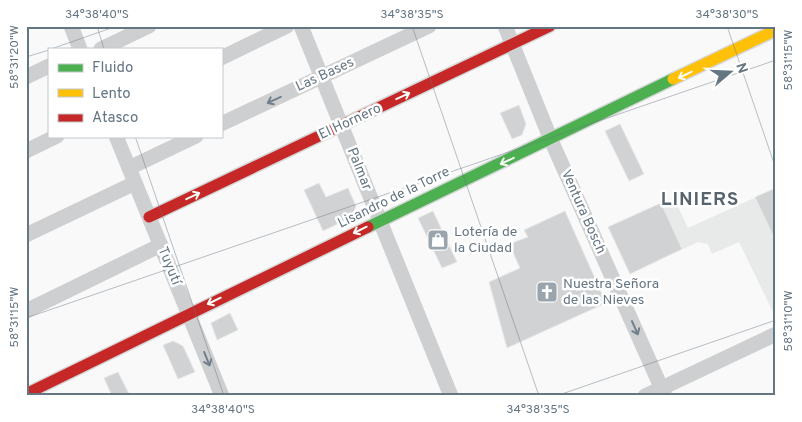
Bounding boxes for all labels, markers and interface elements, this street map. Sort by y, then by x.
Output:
text: 34°38'40"S [65,7,129,23]
text: 34°38'35"S [380,7,444,23]
text: 34°38'30"S [695,7,759,23]
text: 58°31'20"W [7,25,23,89]
text: 58°31'15"W [781,30,797,90]
legend [48,48,222,138]
north arrow [704,48,754,98]
street label: Las Bases [293,54,357,96]
text: Fluido [92,59,133,78]
text: N [731,61,751,76]
one-way arrow [678,71,693,80]
text: Lento [92,85,131,104]
one-way arrow [395,91,410,100]
one-way arrow [267,95,282,105]
street label: El Hornero [316,100,384,144]
text: Atasco [92,109,138,128]
street label: Palmar [343,145,375,193]
one-way arrow [500,156,515,166]
street label: Lisandro de la Torre [335,163,453,233]
street label: Ventura Bosch [557,167,609,257]
district label: LINIERS [661,188,739,212]
one-way arrow [185,190,200,200]
place label: Lotería de la Ciudad [454,224,517,257]
one-way arrow [353,226,368,236]
shop icon: Lotería de la Ciudad [426,228,450,252]
street label: Tuyutí [154,244,185,289]
place label: Nuestra Señora de las Nieves [563,276,659,309]
church icon: Nuestra Señora de las Nieves [535,280,559,304]
text: 58°31'15"W [7,287,23,347]
text: 58°31'10"W [781,290,797,352]
one-way arrow [207,297,222,306]
one-way arrow [631,320,640,335]
one-way arrow [204,352,213,367]
text: 34°38'40"S [191,402,255,418]
text: 34°38'35"S [506,402,570,418]

